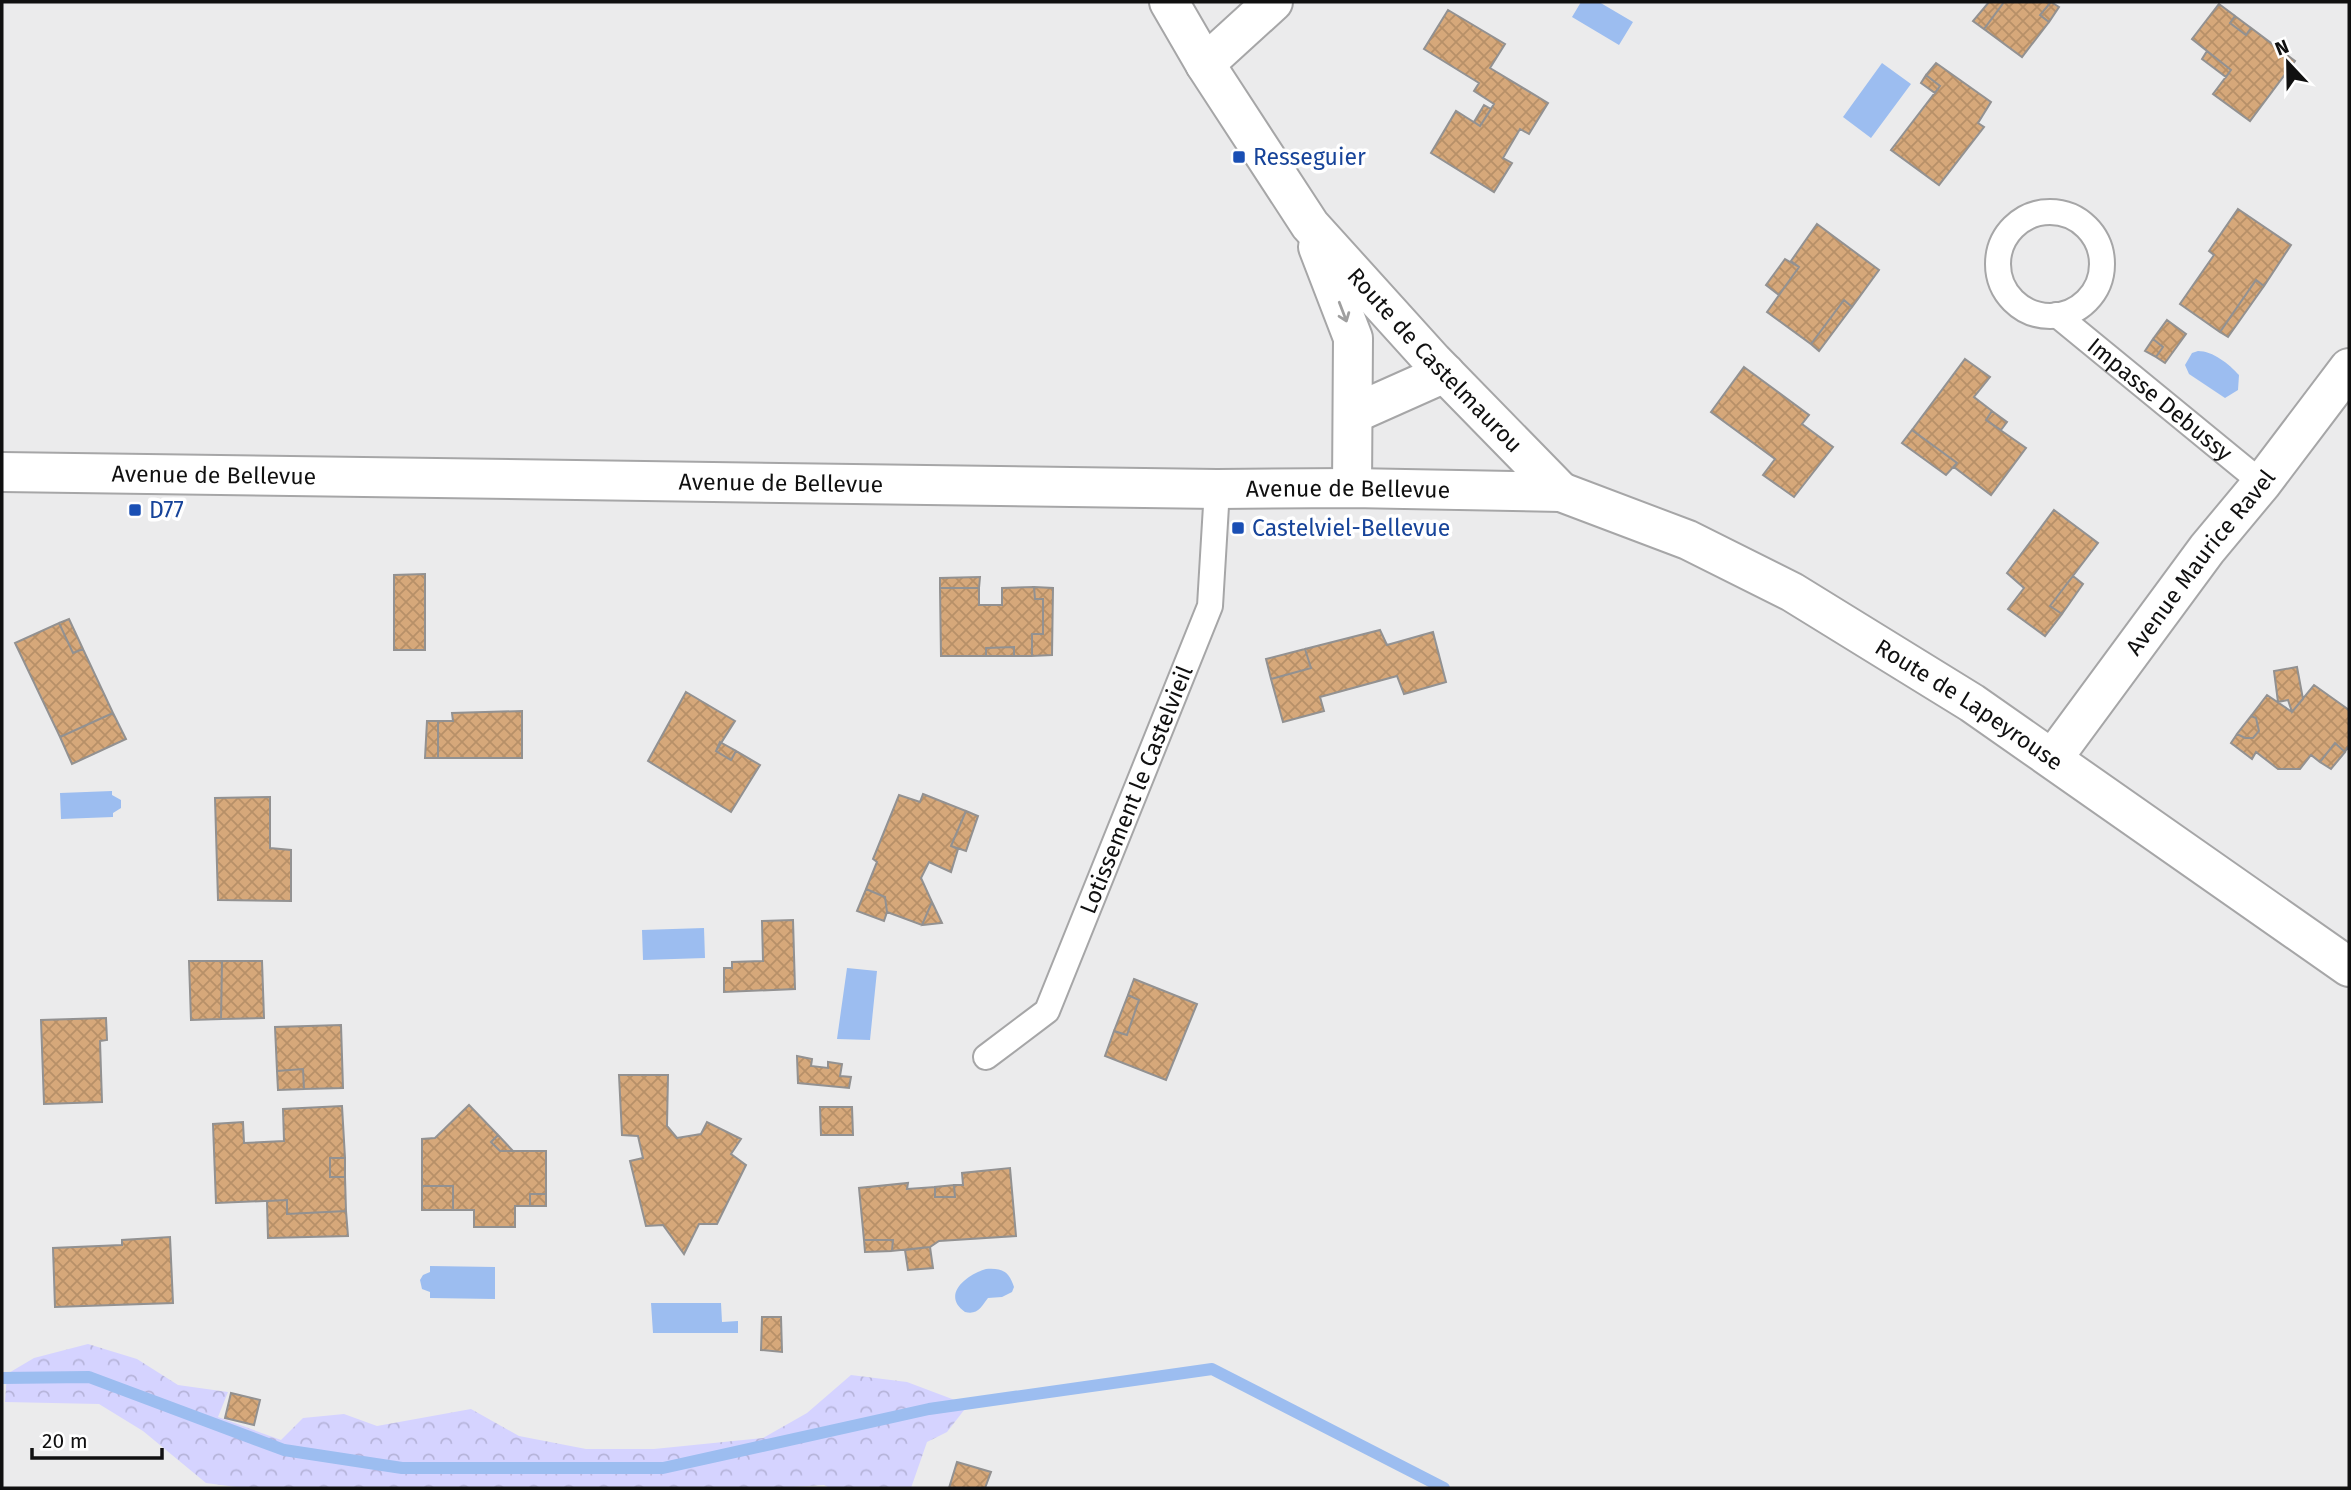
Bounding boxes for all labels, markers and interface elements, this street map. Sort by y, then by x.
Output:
north arrow [2253,28,2323,98]
text: N [2272,35,2292,61]
place label: Resseguier [1253,143,1366,171]
marker: Resseguier [1231,149,1247,165]
street label: Route de Castelmaurou [1342,262,1528,458]
one-way arrow [1338,300,1351,322]
street label: Impasse Debussy [2082,332,2238,467]
street label: Avenue de Bellevue [112,460,316,490]
street label: Avenue Maurice Ravel [2120,464,2281,661]
street label: Avenue de Bellevue [678,467,883,498]
street label: Avenue de Bellevue [1246,474,1450,504]
place label: D77 [149,496,184,524]
marker: D77 [127,502,143,518]
place label: Castelviel-Bellevue [1252,514,1450,542]
marker: Castelviel-Bellevue [1230,520,1246,536]
street label: Route de Lapeyrouse [1870,633,2068,776]
street label: Lotissement le Castelvieil [1074,661,1199,918]
scale bar [32,1416,161,1460]
text: 20 m [42,1428,88,1454]

